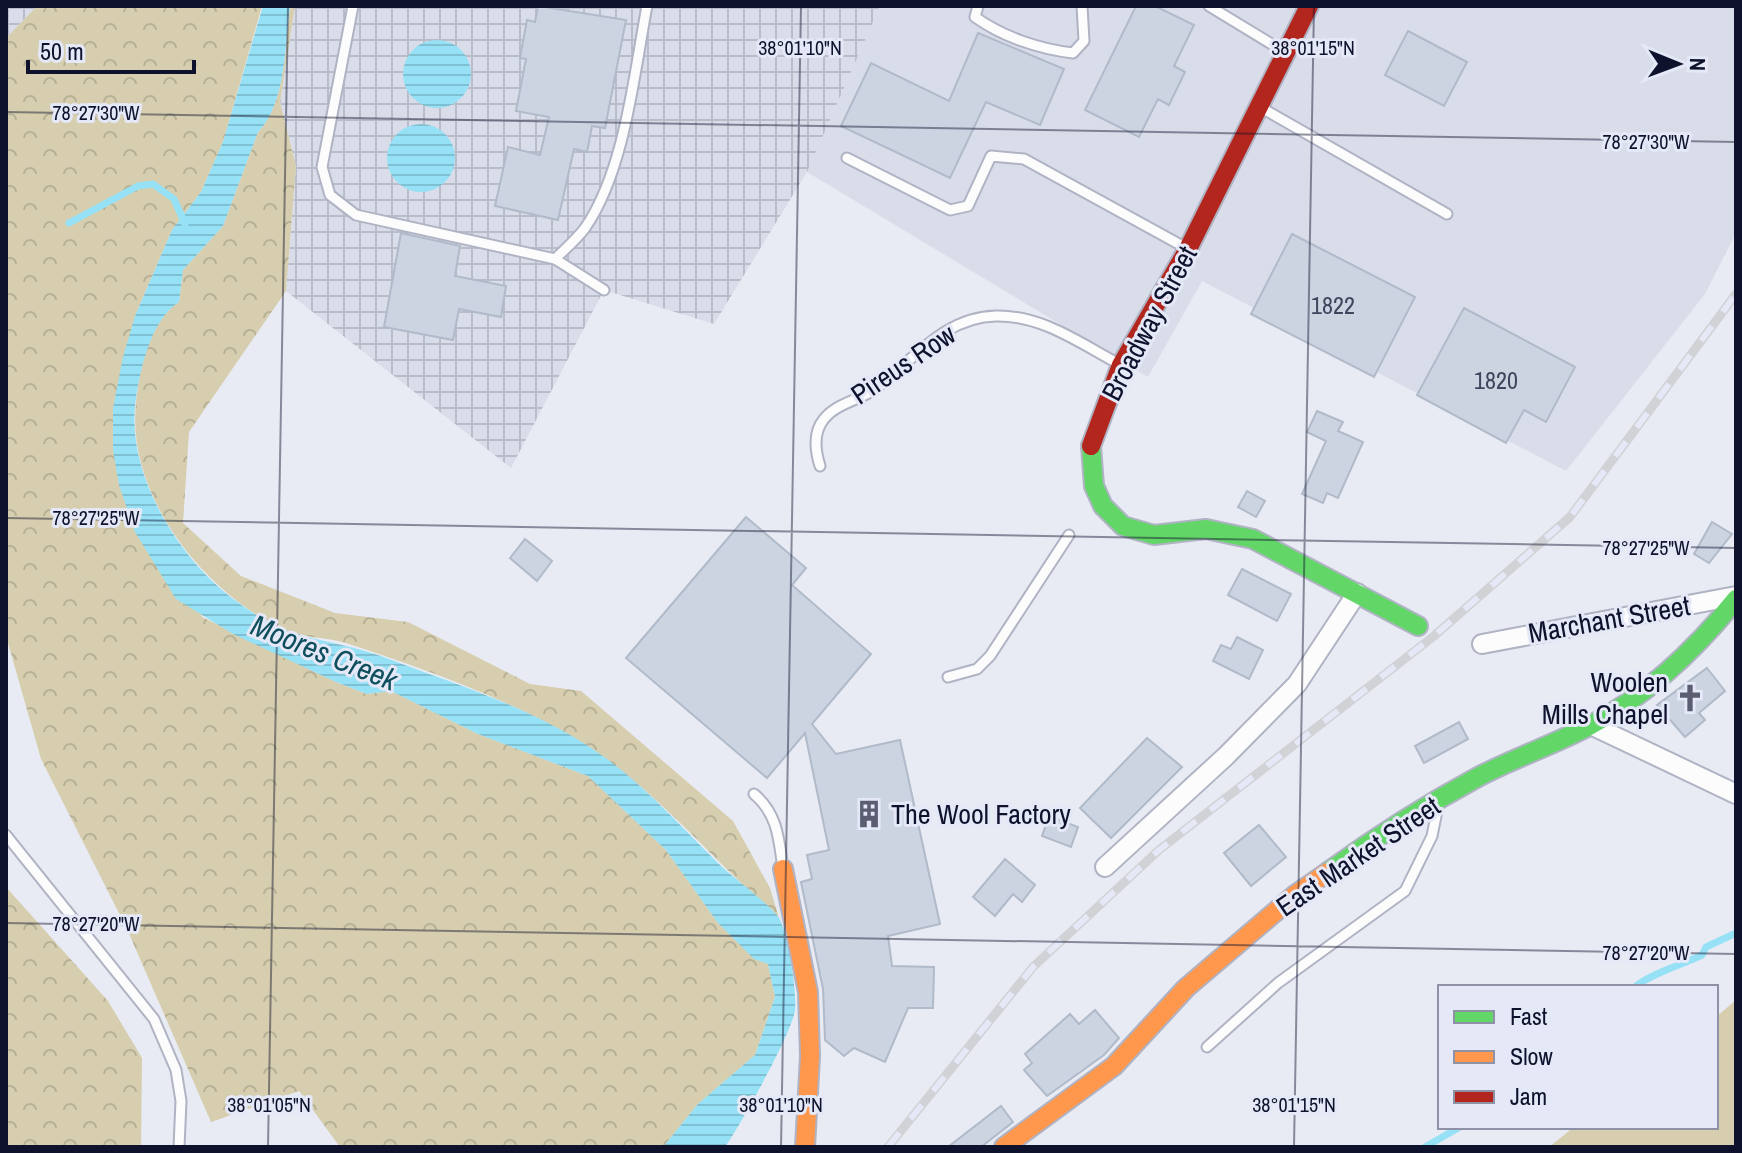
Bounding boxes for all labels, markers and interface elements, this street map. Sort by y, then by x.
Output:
scale bar [28,24,194,74]
north arrow [1638,24,1718,104]
text: 38°01'10"N [758,34,842,61]
text: 38°01'15"N [1271,34,1355,61]
text: 50 m [40,35,84,67]
text: N [1683,58,1713,71]
text: 78°27'30"W [52,99,140,126]
text: 78°27'30"W [1602,128,1690,155]
street label: Broadway Street [1092,239,1206,407]
house number: 1822 [1311,289,1355,321]
street label: Pireus Row [843,315,963,413]
house number: 1820 [1474,364,1518,396]
text: 78°27'25"W [52,504,140,531]
text: 78°27'25"W [1602,534,1690,561]
street label: Marchant Street [1525,586,1693,652]
water label: Moores Creek [245,605,405,700]
place label: Woolen Mills Chapel [1542,663,1668,733]
church icon: Woolen Mills Chapel [1675,683,1705,713]
street label: East Market Street [1269,787,1447,925]
place label: The Wool Factory [891,795,1071,833]
building icon: The Wool Factory [854,799,884,829]
text: 78°27'20"W [52,910,140,937]
text: 78°27'20"W [1602,939,1690,966]
legend [1438,985,1718,1129]
text: Fast [1510,1000,1548,1032]
text: Slow [1510,1040,1553,1072]
text: Jam [1510,1080,1547,1112]
text: 38°01'05"N [227,1091,311,1118]
text: 38°01'10"N [739,1091,823,1118]
text: 38°01'15"N [1252,1091,1336,1118]

